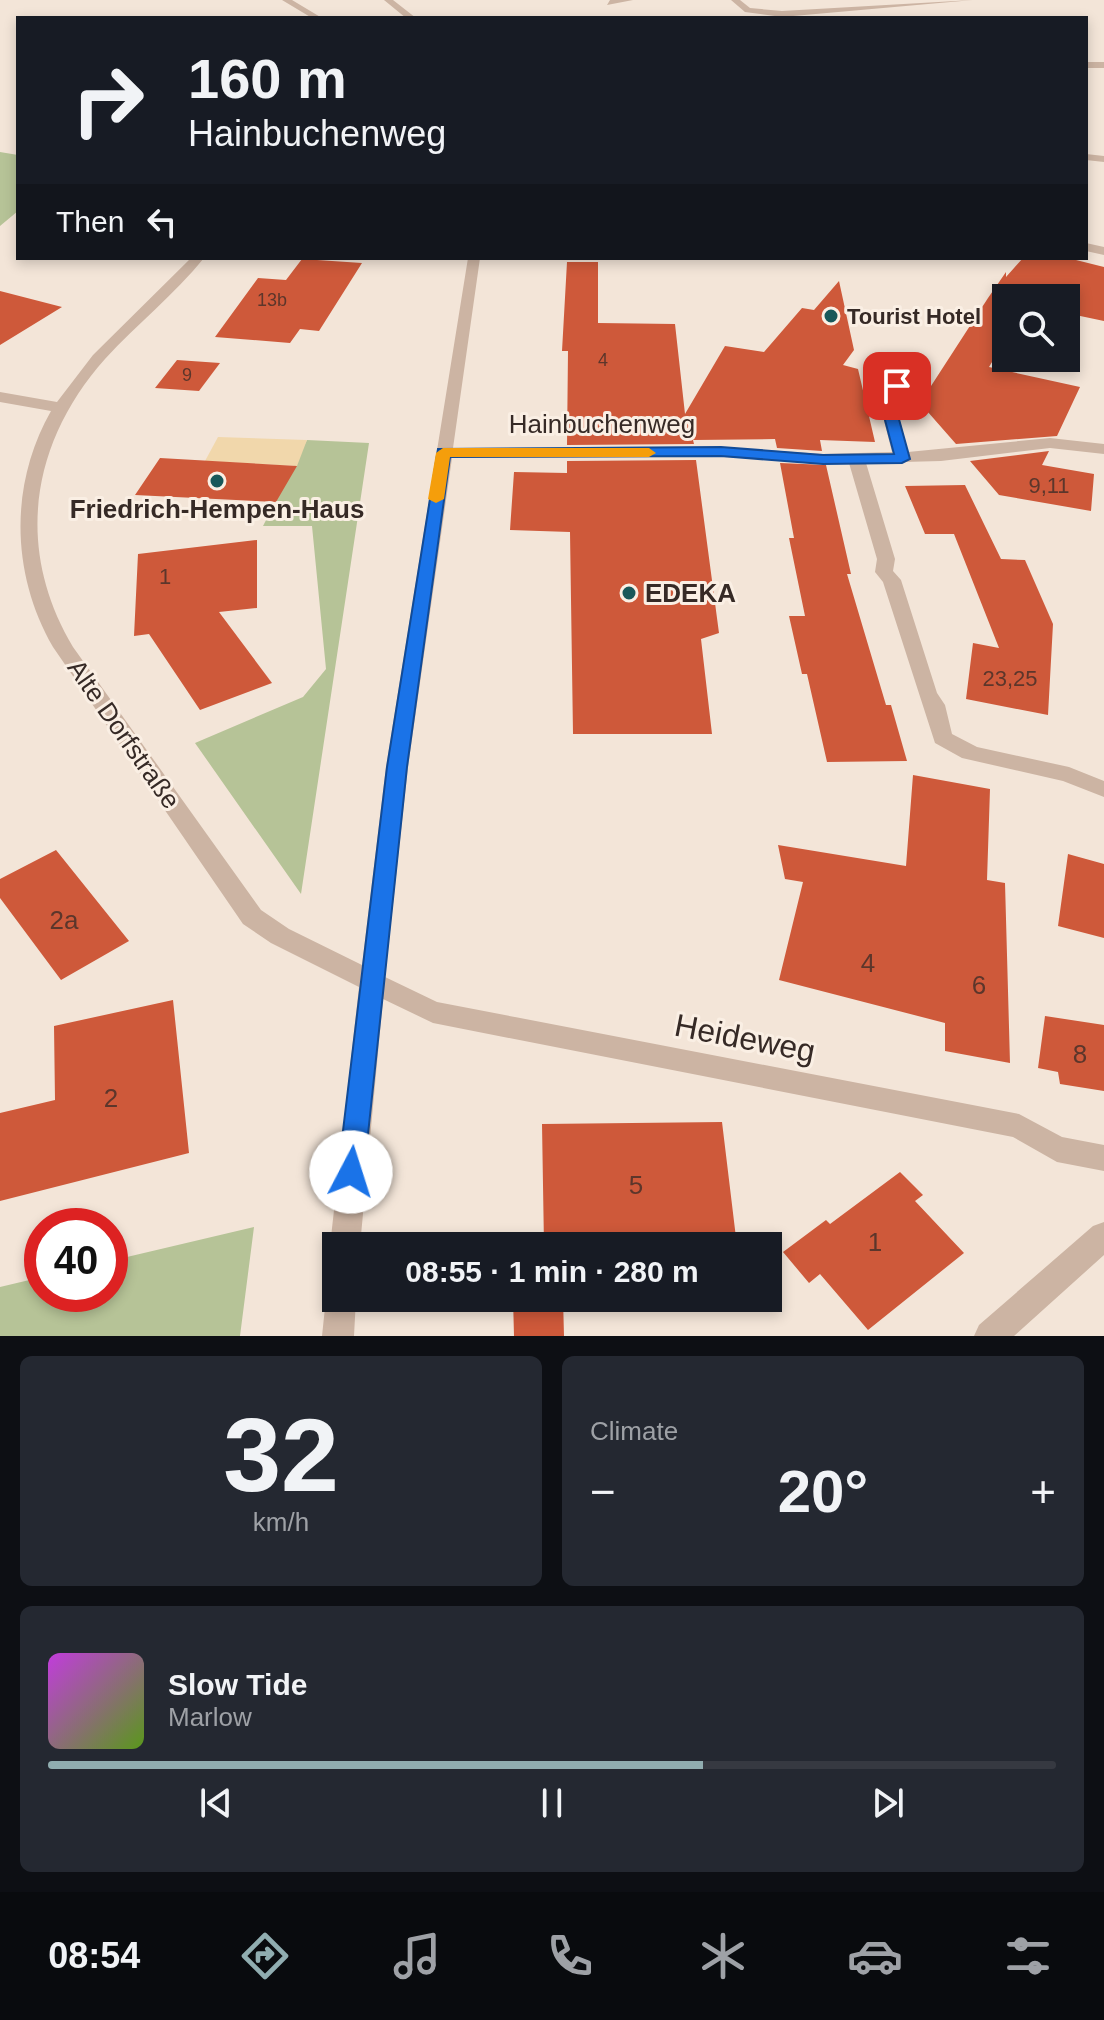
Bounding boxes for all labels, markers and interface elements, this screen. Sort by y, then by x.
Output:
text: 160 m [188,47,347,110]
icon: right [56,48,160,152]
text: Hainbuchenweg [188,113,446,154]
icon: left [140,200,184,244]
text: Then [56,205,124,238]
map controls [992,284,1080,372]
button: search [992,284,1080,372]
house number: 13b [257,290,287,310]
place label: Tourist Hotel [847,304,981,329]
marker: Tourist Hotel [822,307,840,325]
house number: 4 [598,350,608,370]
pin [863,352,931,420]
icon: arrive [875,364,919,408]
house number: 9 [182,365,192,385]
street label: Hainbuchenweg [509,409,695,439]
marker: Friedrich-Hempen-Haus [208,472,226,490]
house number: 9,11 [1028,473,1070,498]
place label: Friedrich-Hempen-Haus [70,494,364,524]
house number: 1 [159,564,171,589]
place label: EDEKA [645,578,736,608]
marker: EDEKA [620,584,638,602]
street label: Alte Dorfstraße [62,654,186,814]
house number: 23,25 [982,666,1038,691]
house number: 2a [50,905,79,935]
house number: 4 [861,948,875,978]
house number: 6 [972,970,986,1000]
street label: Heideweg [672,1007,818,1069]
house number: 8 [1073,1039,1087,1069]
house number: 2 [104,1083,118,1113]
position arrow [309,1130,393,1214]
house number: 5 [629,1170,643,1200]
speed limit sign: 40 [24,1208,128,1312]
house number: 1 [868,1227,882,1257]
text: 08:55 · 1 min · 280 m [405,1255,699,1288]
text: 32 [223,1397,339,1513]
text: Climate [590,1416,678,1446]
text: 20° [778,1458,868,1525]
text: − [590,1467,616,1516]
text: + [1030,1467,1056,1516]
text: km/h [253,1507,309,1537]
text: Slow Tide [168,1668,307,1701]
text: Marlow [168,1702,252,1732]
icon: previous [194,1781,238,1825]
icon: pause [530,1781,574,1825]
icon: next [866,1781,910,1825]
icon: directions [237,1928,293,1984]
icon: music [389,1928,445,1984]
icon: phone [542,1928,598,1984]
icon: climate [695,1928,751,1984]
icon: car [847,1928,903,1984]
icon: filters [1000,1928,1056,1984]
text: 08:54 [48,1935,140,1976]

